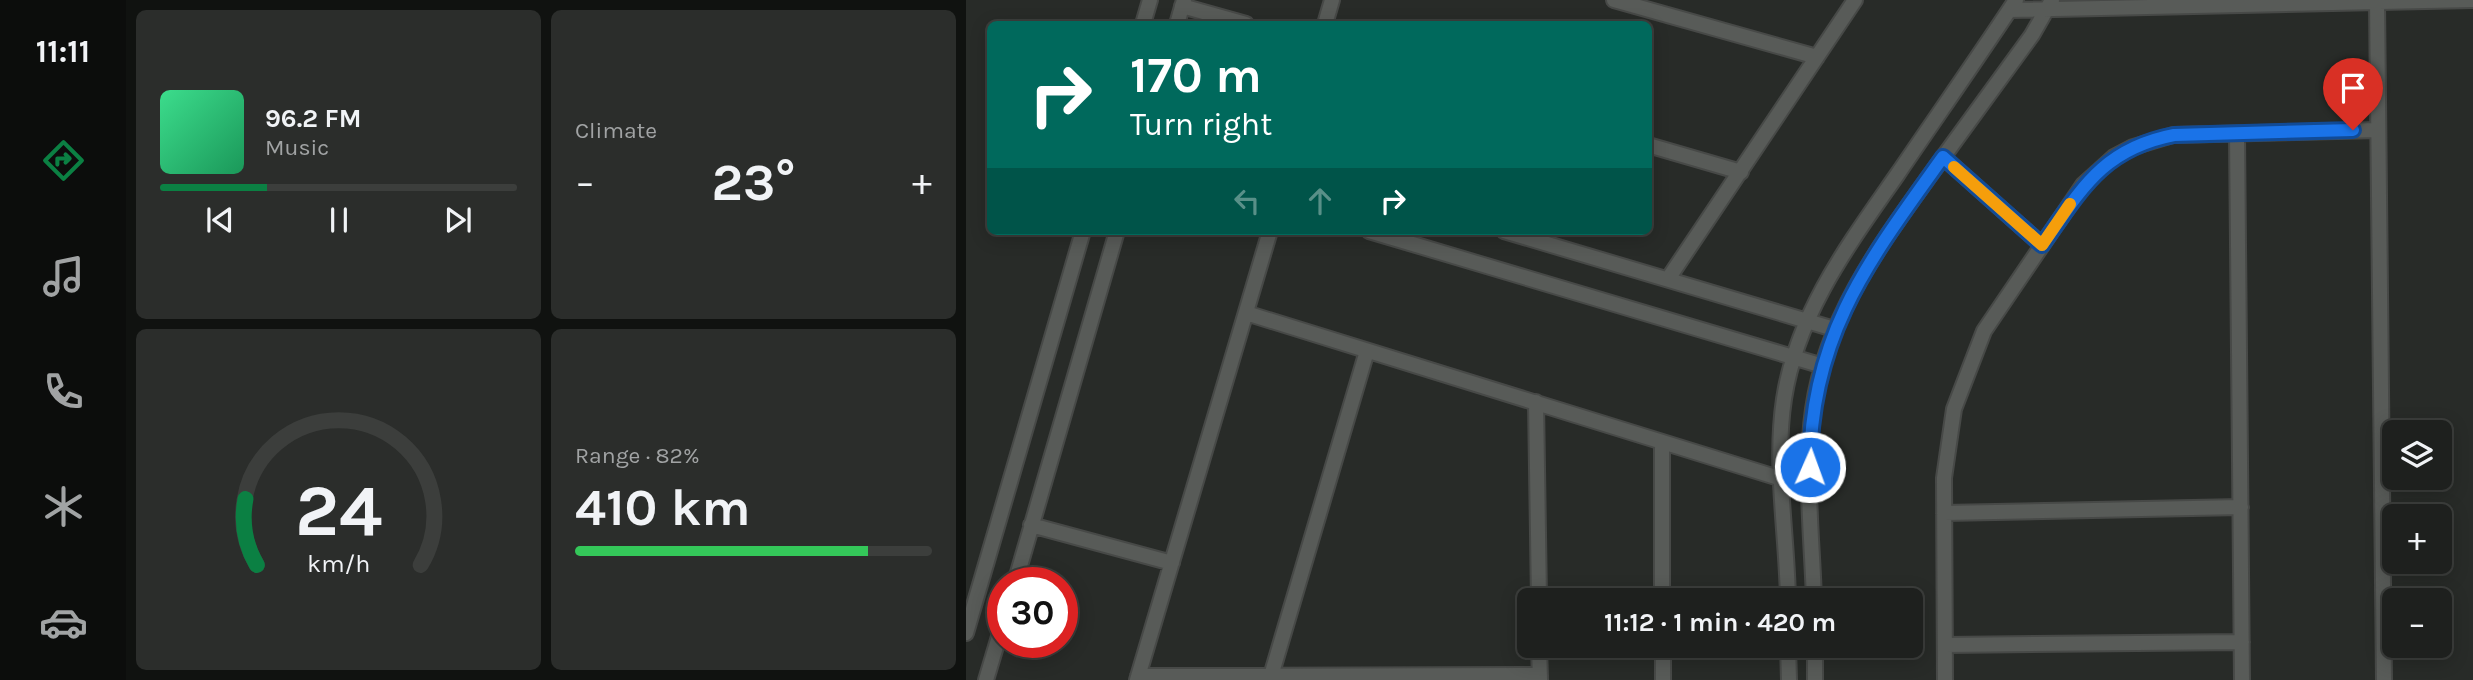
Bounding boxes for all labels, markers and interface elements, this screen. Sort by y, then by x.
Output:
text: 11:11 [36,33,90,70]
text: 170 m [1130,47,1262,104]
icon: right [1015,49,1106,140]
pin [2323,58,2383,130]
icon: arrive [2334,69,2372,107]
text: 96.2 FM [265,103,362,134]
text: Turn right [1130,106,1272,143]
text: Climate [575,117,657,144]
text: Music [265,134,329,161]
icon: directions [39,136,88,185]
text: 23° [711,152,796,213]
text: − [575,160,595,205]
text: + [912,160,932,205]
icon: left [1228,182,1266,220]
icon: ahead [1301,182,1339,220]
icon: right [1374,182,1412,220]
icon: previous [201,201,239,239]
icon: pause [320,201,358,239]
icon: next [439,201,477,239]
icon: music [39,252,88,301]
icon: phone [39,367,88,416]
map controls [2382,420,2452,658]
button: layers [2382,420,2452,490]
position arrow [1773,430,1847,504]
text: Range · 82% [575,442,700,469]
text: 24 [295,469,382,554]
text: 410 km [575,477,751,538]
icon: climate [39,482,88,531]
button: + [2382,504,2452,574]
text: km/h [307,549,370,578]
speed limit sign: 30 [987,567,1078,658]
button: − [2382,588,2452,658]
icon: car [39,598,88,647]
text: 11:12 · 1 min · 420 m [1604,607,1836,638]

